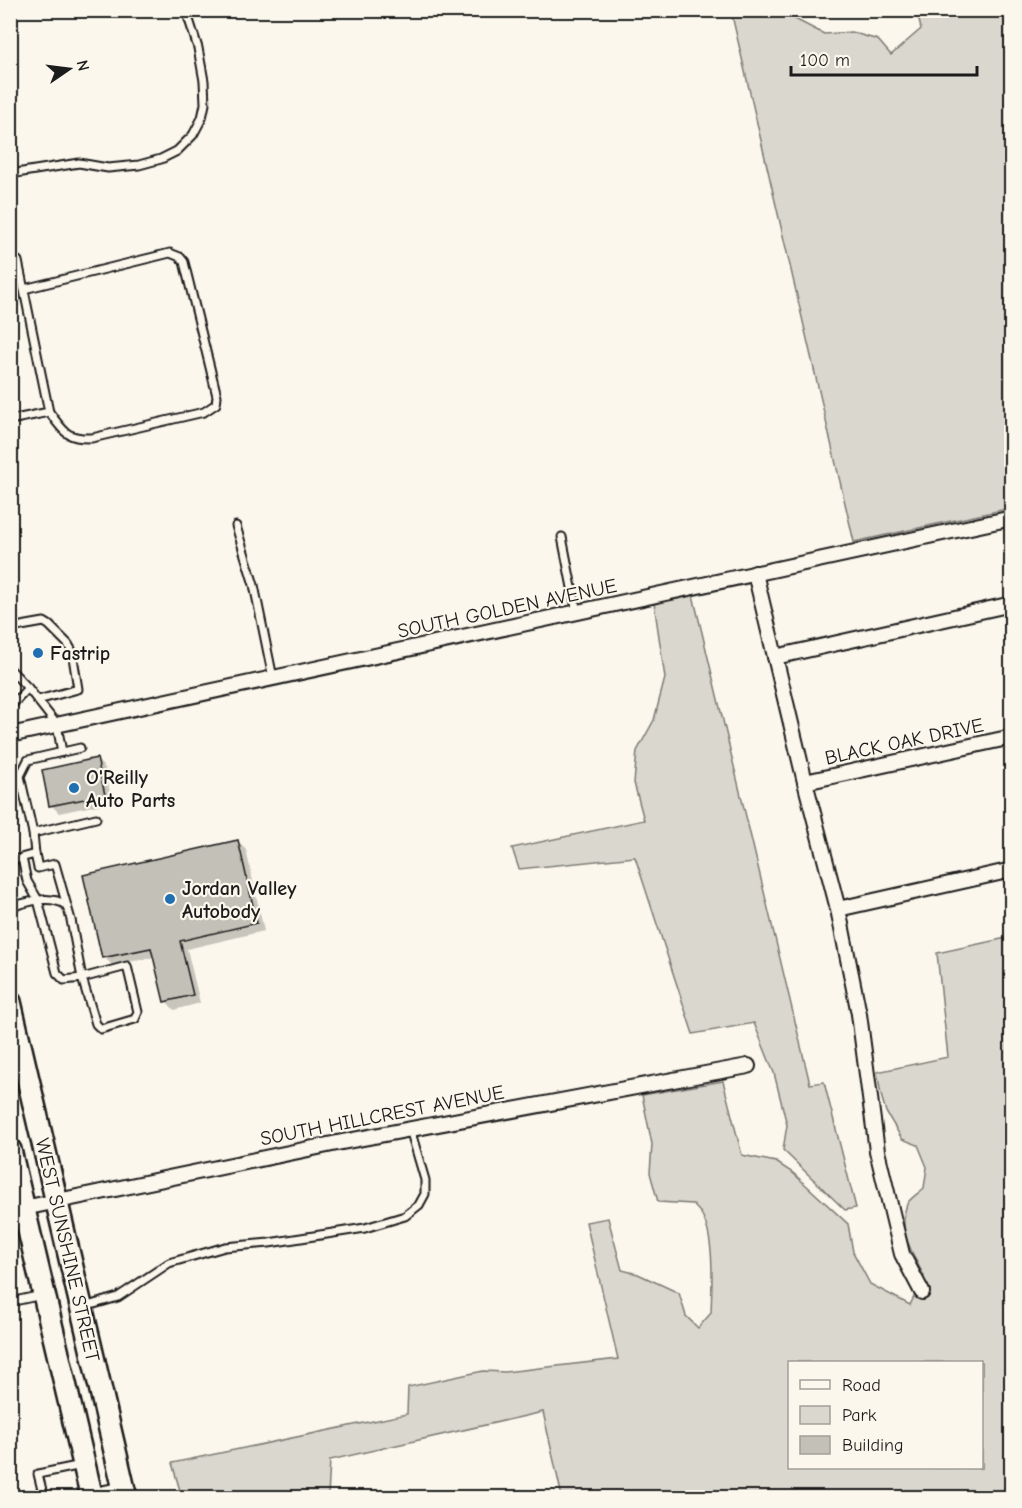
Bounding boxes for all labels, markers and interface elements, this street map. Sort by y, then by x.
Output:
north arrow [39,39,99,99]
scale bar [791,39,977,77]
text: 100 m [800,50,850,71]
text: N [73,58,93,73]
street label: SOUTH GOLDEN AVENUE [395,574,619,643]
place label: Fastrip [50,642,110,665]
marker: Fastrip [31,646,45,660]
street label: BLACK OAK DRIVE [823,713,986,770]
place label: O'Reilly Auto Parts [86,766,175,812]
marker: O'Reilly Auto Parts [67,781,81,795]
place label: Jordan Valley Autobody [182,877,297,923]
marker: Jordan Valley Autobody [163,892,177,906]
street label: SOUTH HILLCREST AVENUE [258,1081,506,1150]
street label: WEST SUNSHINE STREET [31,1136,105,1365]
legend [788,1361,983,1469]
text: Road [842,1375,881,1396]
text: Park [842,1405,877,1426]
text: Building [842,1435,904,1456]

